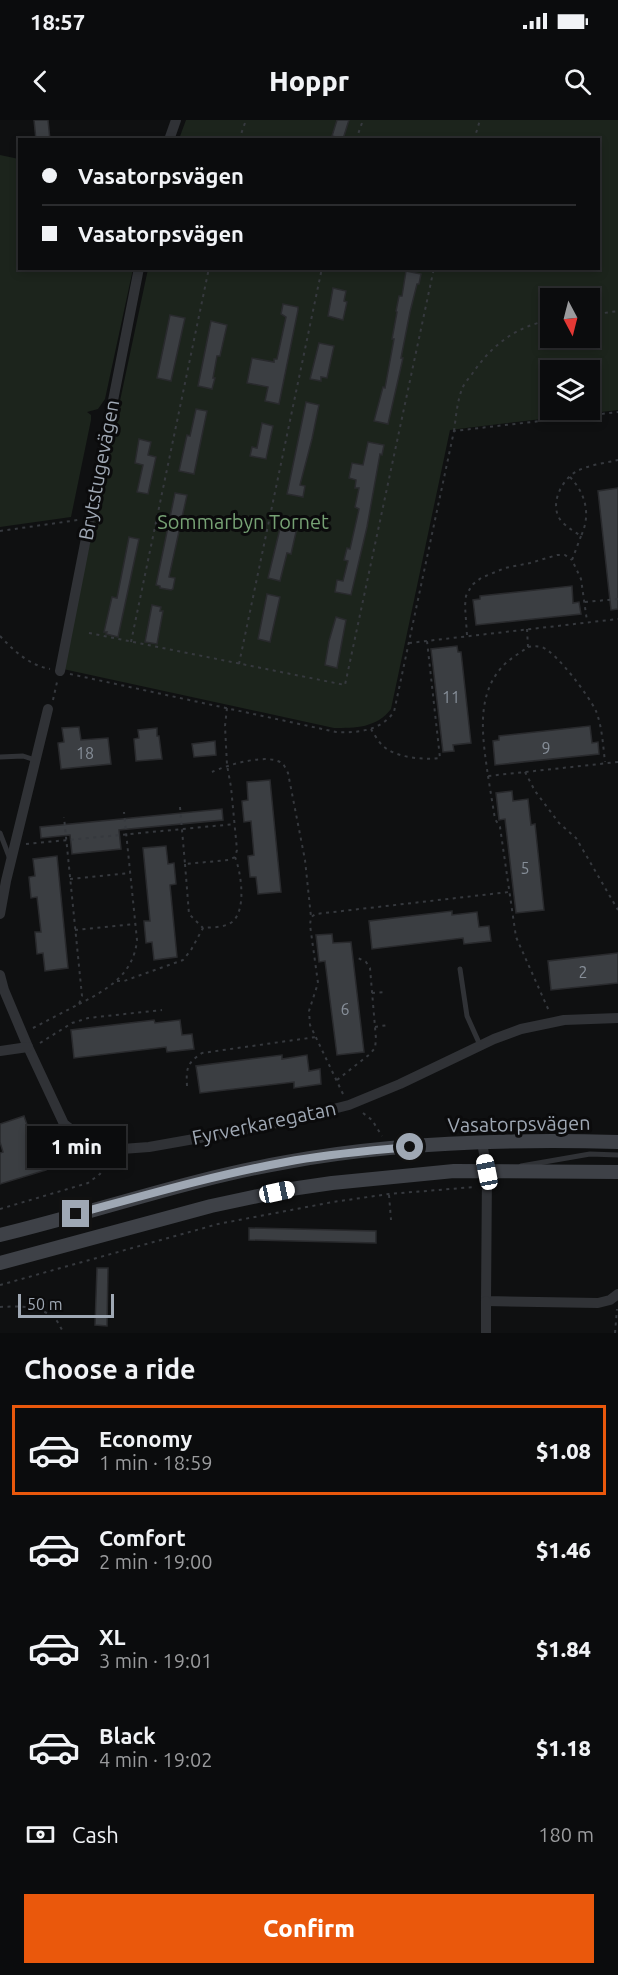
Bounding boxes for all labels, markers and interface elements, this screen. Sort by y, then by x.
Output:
text: 18:57 [30,9,85,34]
icon: back [24,65,57,98]
icon: search [561,65,594,98]
text: Hoppr [269,66,349,96]
text: Vasatorpsvägen [78,163,244,188]
text: Vasatorpsvägen [78,221,244,246]
north arrow [540,288,600,348]
map controls [540,288,600,420]
button: layers [540,360,600,420]
street label: Brytstugevägen [74,398,123,542]
park label: Sommarbyn Tornet [157,510,329,533]
house number: 11 [442,688,460,706]
house number: 9 [541,739,551,757]
house number: 18 [76,744,94,762]
house number: 5 [520,859,530,877]
house number: 2 [578,963,588,981]
house number: 6 [340,1000,350,1018]
street label: Fyrverkaregatan [190,1096,338,1149]
street label: Vasatorpsvägen [447,1111,591,1136]
callout: 1 min [26,1127,125,1169]
route start [396,1133,423,1160]
text: 1 min [51,1135,102,1158]
car [475,1153,499,1191]
car [258,1179,296,1205]
route end [62,1200,89,1227]
scale bar [18,1291,114,1318]
text: 50 m [27,1295,63,1313]
text: Choose a ride [24,1354,196,1384]
icon: car [27,1423,81,1477]
text: Economy [99,1426,192,1451]
text: $1.08 [536,1438,591,1463]
text: 1 min · 18:59 [99,1451,213,1474]
icon: car [27,1522,81,1576]
text: Comfort [99,1525,186,1550]
text: $1.46 [536,1537,591,1562]
text: 2 min · 19:00 [99,1550,213,1573]
icon: car [27,1621,81,1675]
text: XL [99,1624,126,1649]
text: $1.84 [536,1636,591,1661]
text: 3 min · 19:01 [99,1649,213,1672]
icon: car [27,1720,81,1774]
text: Black [99,1723,156,1748]
text: $1.18 [536,1735,591,1760]
text: 4 min · 19:02 [99,1748,213,1771]
icon: cash [24,1818,57,1851]
text: Cash [72,1822,119,1847]
text: 180 m [538,1823,594,1846]
button: Confirm [24,1894,594,1963]

